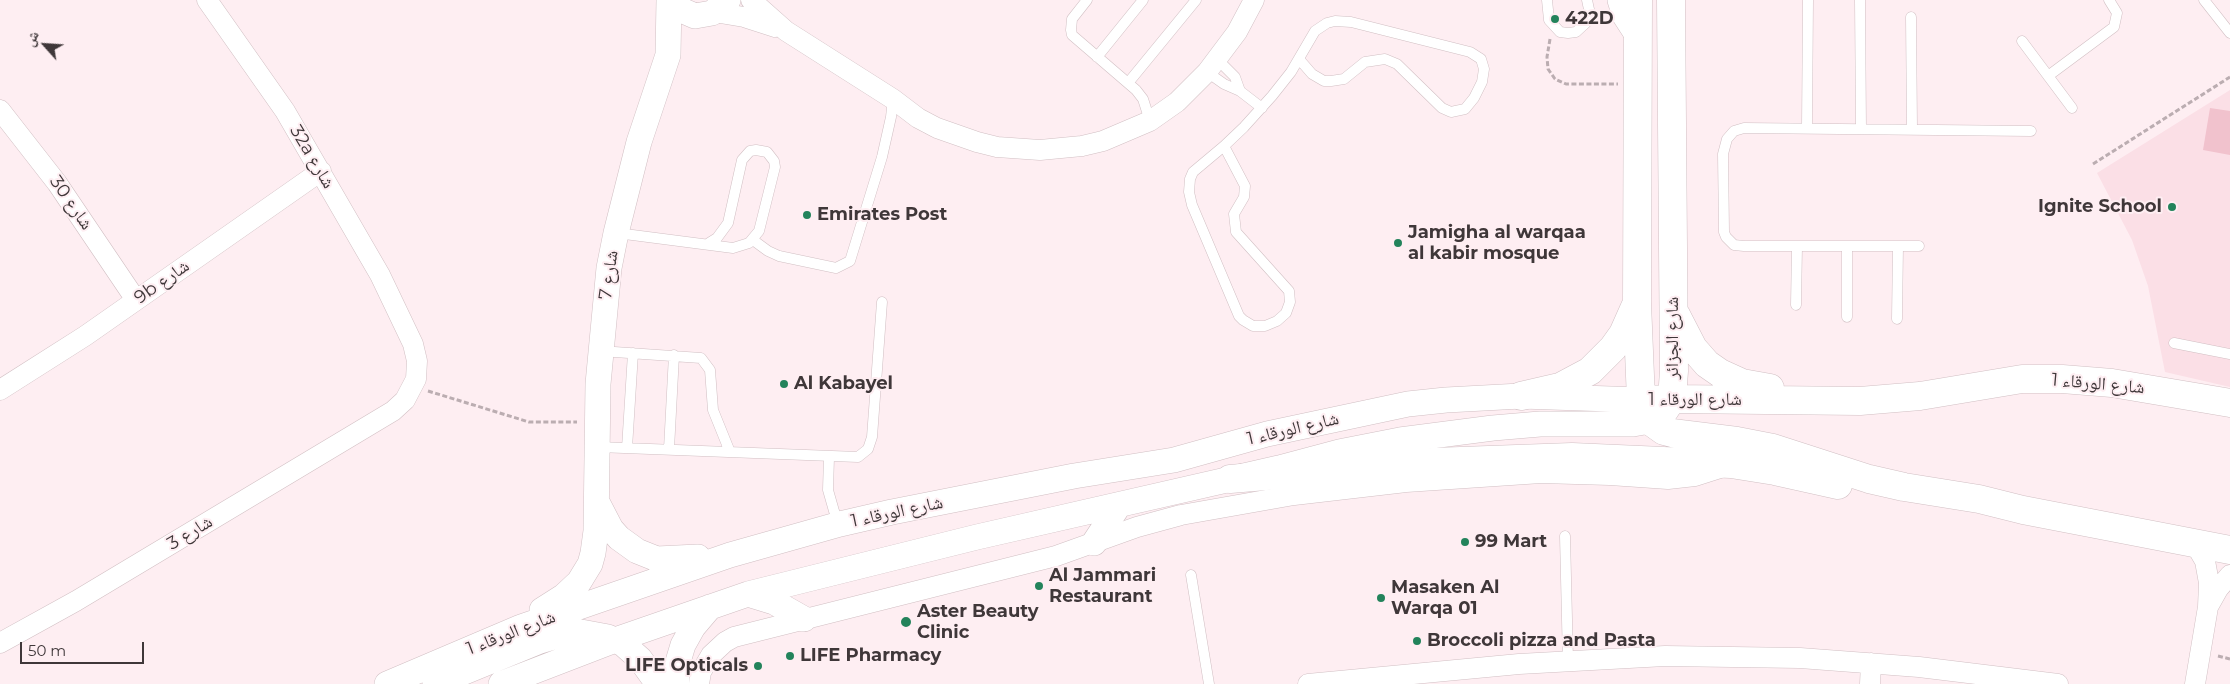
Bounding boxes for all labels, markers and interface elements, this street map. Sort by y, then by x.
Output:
place label: 422D [1565,8,1614,30]
marker: 422D [1549,13,1561,25]
north arrow [20,20,70,70]
text: ش [20,28,43,49]
street label: 32a شارع [285,122,339,192]
street label: شارع 30 [45,172,97,234]
place label: Ignite School [2038,196,2162,218]
marker: Ignite School [2166,201,2178,213]
place label: Emirates Post [817,204,947,226]
marker: Emirates Post [801,209,813,221]
place label: Jamigha al warqaa al kabir mosque [1408,222,1586,264]
marker: Jamigha al warqaa al kabir mosque [1392,237,1404,249]
street label: شارع 7 [595,249,623,301]
street label: 9b شارع [130,255,194,309]
street label: شارع الجزائر [1662,297,1684,379]
street label: شارع الورقاء 1 [2050,369,2146,399]
place label: Al Kabayel [794,373,893,395]
marker: Al Kabayel [778,378,790,390]
street label: شارع الورقاء 1 [1648,389,1742,411]
street label: شارع الورقاء 1 [1245,408,1341,450]
street label: شارع الورقاء 1 [849,492,945,532]
street label: شارع 3 [163,511,217,555]
place label: 99 Mart [1475,531,1547,553]
marker: 99 Mart [1459,536,1471,548]
place label: Al Jammari Restaurant [1049,565,1156,608]
place label: Masaken Al Warqa 01 [1391,577,1499,620]
marker: Al Jammari Restaurant [1033,580,1045,592]
marker: Masaken Al Warqa 01 [1375,592,1387,604]
place label: Aster Beauty Clinic [917,601,1038,644]
street label: شارع الورقاء 1 [463,606,559,660]
marker: Aster Beauty Clinic [899,615,913,629]
place label: Broccoli pizza and Pasta [1427,630,1656,652]
scale bar [22,632,146,664]
marker: Broccoli pizza and Pasta [1411,635,1423,647]
text: 50 m [28,641,66,660]
place label: LIFE Pharmacy [800,645,941,667]
marker: LIFE Pharmacy [784,650,796,662]
place label: LIFE Opticals [625,655,748,677]
marker: LIFE Opticals [752,660,764,672]

